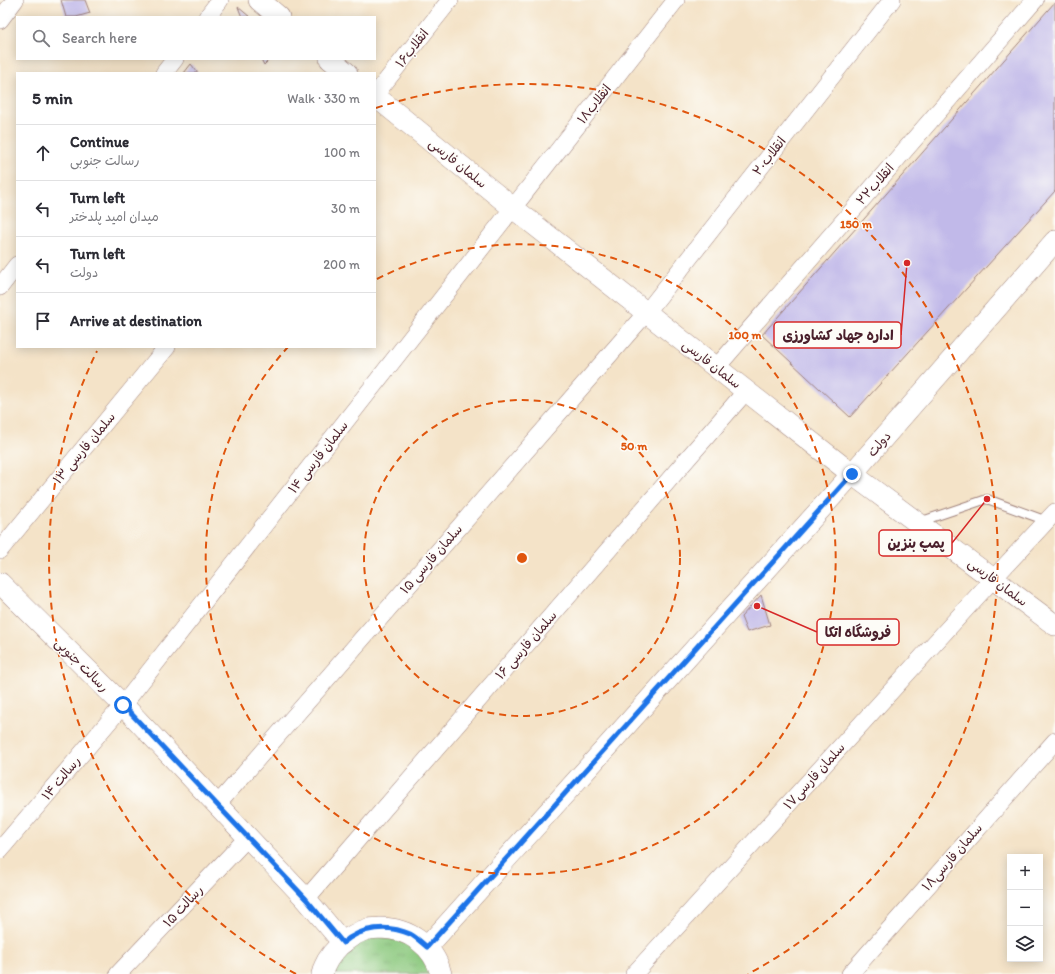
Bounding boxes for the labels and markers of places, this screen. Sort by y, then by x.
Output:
callout: اداره جهاد کشاورزی [774,322,901,348]
callout: پمپ بنزین [879,530,952,556]
centre of rings [515,551,529,565]
callout: فروشگاه اتکا [817,619,899,645]

